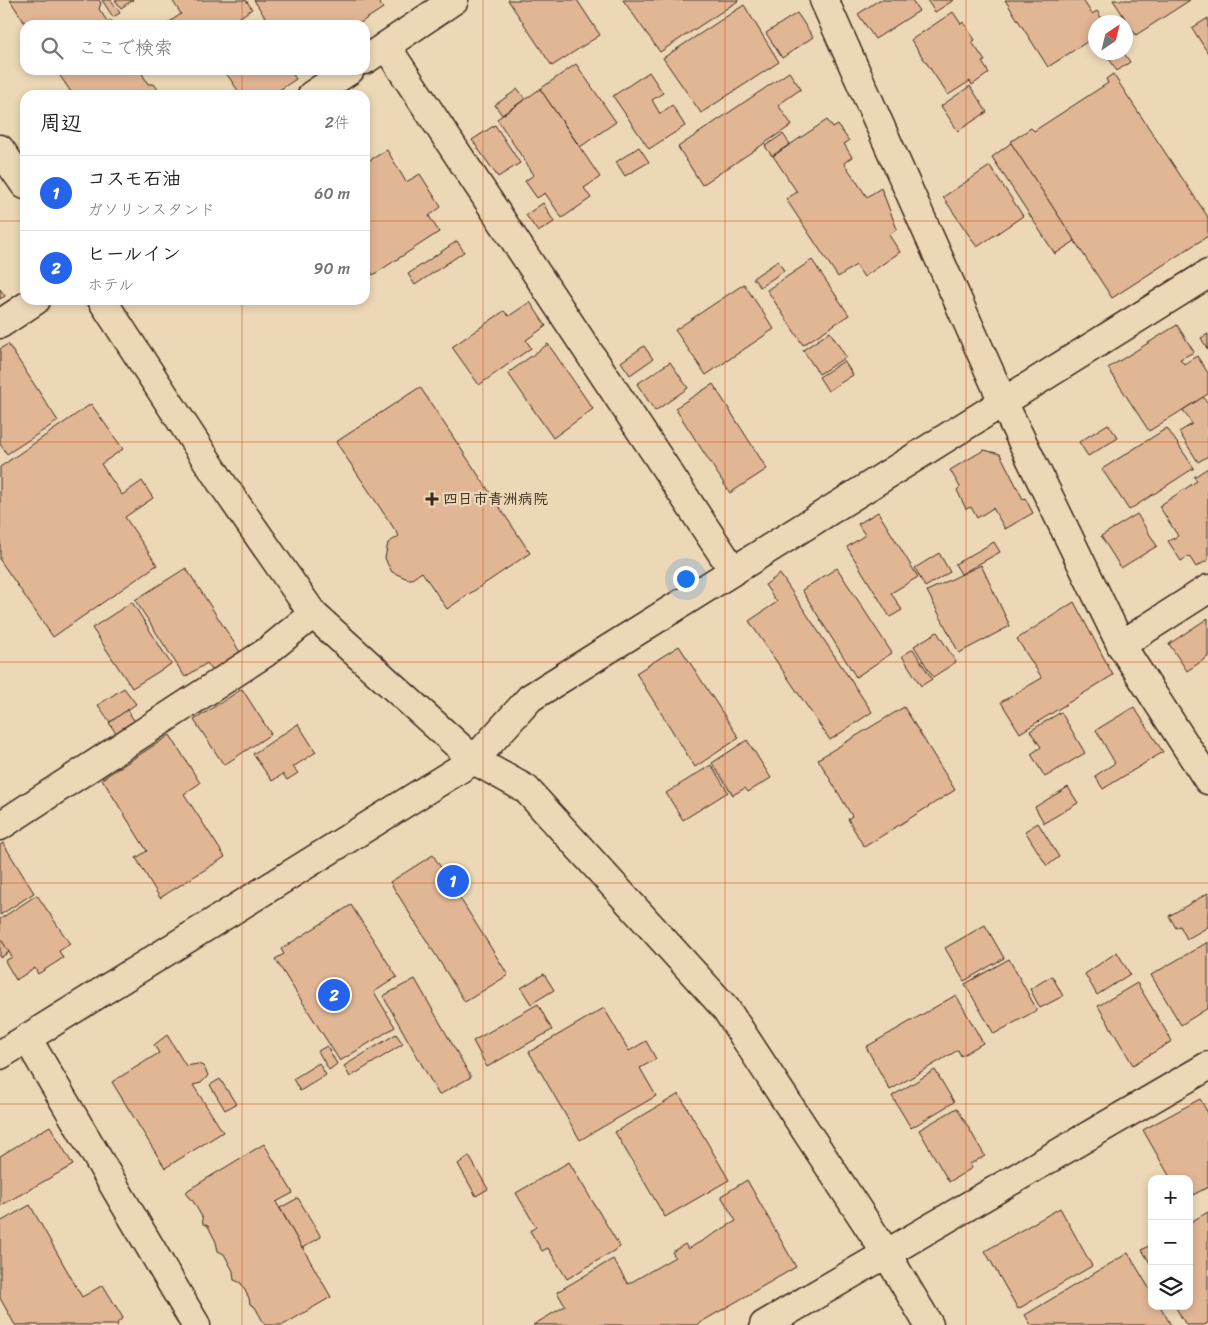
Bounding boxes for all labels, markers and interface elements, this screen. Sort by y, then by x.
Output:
north arrow [1088,15,1133,60]
search box [20,20,370,75]
text: ここで検索 [78,31,173,64]
icon: search [38,34,66,62]
text: 周辺 [40,104,82,142]
text: 2件 [325,108,350,137]
text: コスモ石油 [87,162,181,195]
text: 1 [53,179,59,208]
text: 60 m [314,179,350,208]
text: ガソリンスタンド [87,195,215,224]
text: ヒールイン [87,237,181,270]
text: 2 [51,254,61,283]
text: 90 m [314,254,350,283]
text: ホテル [87,270,134,299]
place label: 四日市青洲病院 [443,486,548,512]
marker: 四日市青洲病院 [425,492,439,506]
your location [673,566,699,592]
pin: 1 [437,862,469,900]
pin: 2 [318,976,350,1014]
map controls [1148,1175,1193,1310]
button: + [1148,1175,1193,1220]
button: − [1148,1220,1193,1265]
button: layers [1148,1265,1193,1310]

